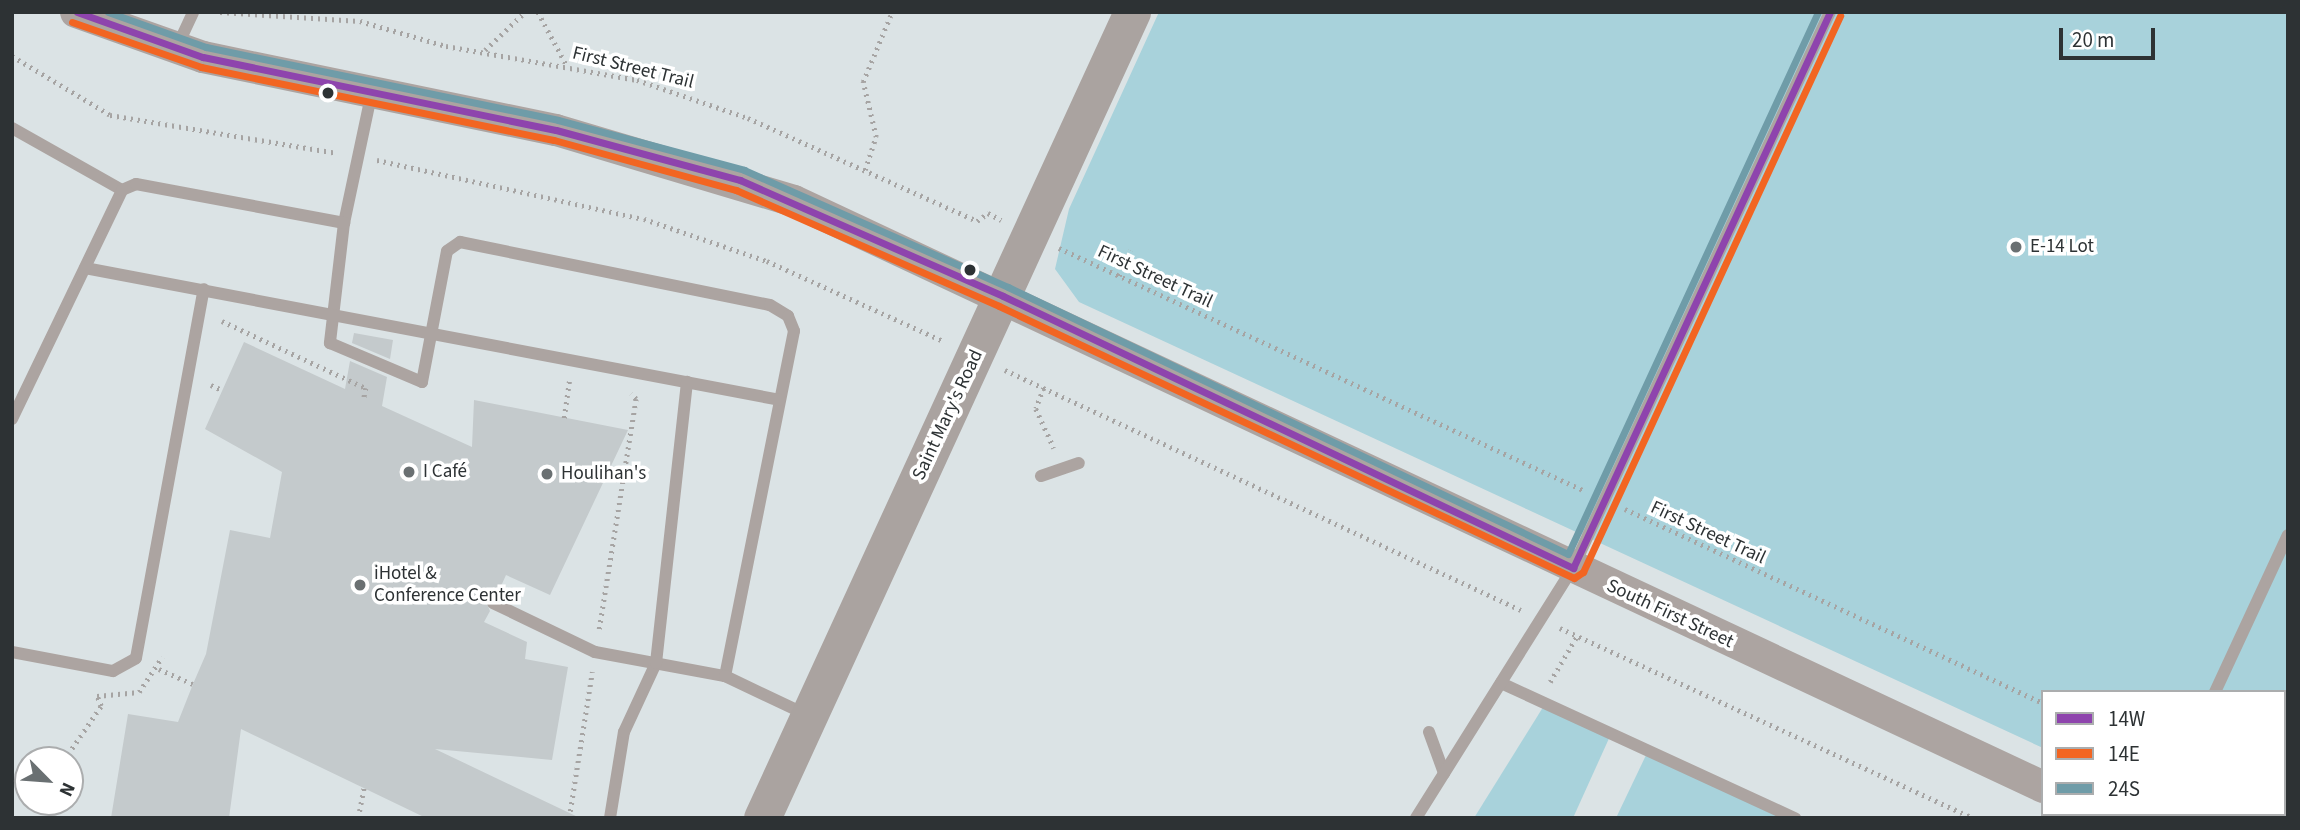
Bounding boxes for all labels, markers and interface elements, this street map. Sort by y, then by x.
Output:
scale bar [2062,14,2158,58]
text: 20 m [2072,25,2114,55]
street label: First Street Trail [570,42,696,94]
unlabelled marker [321,86,335,100]
place label: E-14 Lot [2030,236,2094,258]
marker: E-14 Lot [2008,239,2024,255]
street label: First Street Trail [1094,240,1216,314]
unlabelled marker [963,263,977,277]
street label: Saint Mary's Road [908,346,988,484]
place label: I Café [423,461,467,483]
place label: Houlihan's [561,463,646,485]
marker: I Café [401,464,417,480]
marker: Houlihan's [539,466,555,482]
street label: First Street Trail [1647,496,1769,570]
place label: iHotel & Conference Center [374,563,521,607]
street label: South First Street [1603,575,1737,653]
marker: iHotel & Conference Center [352,577,368,593]
legend [2041,690,2286,816]
text: 14W [2108,704,2145,734]
text: 14E [2108,739,2140,769]
north arrow [14,746,84,816]
text: 24S [2108,774,2140,804]
text: N [52,778,82,801]

